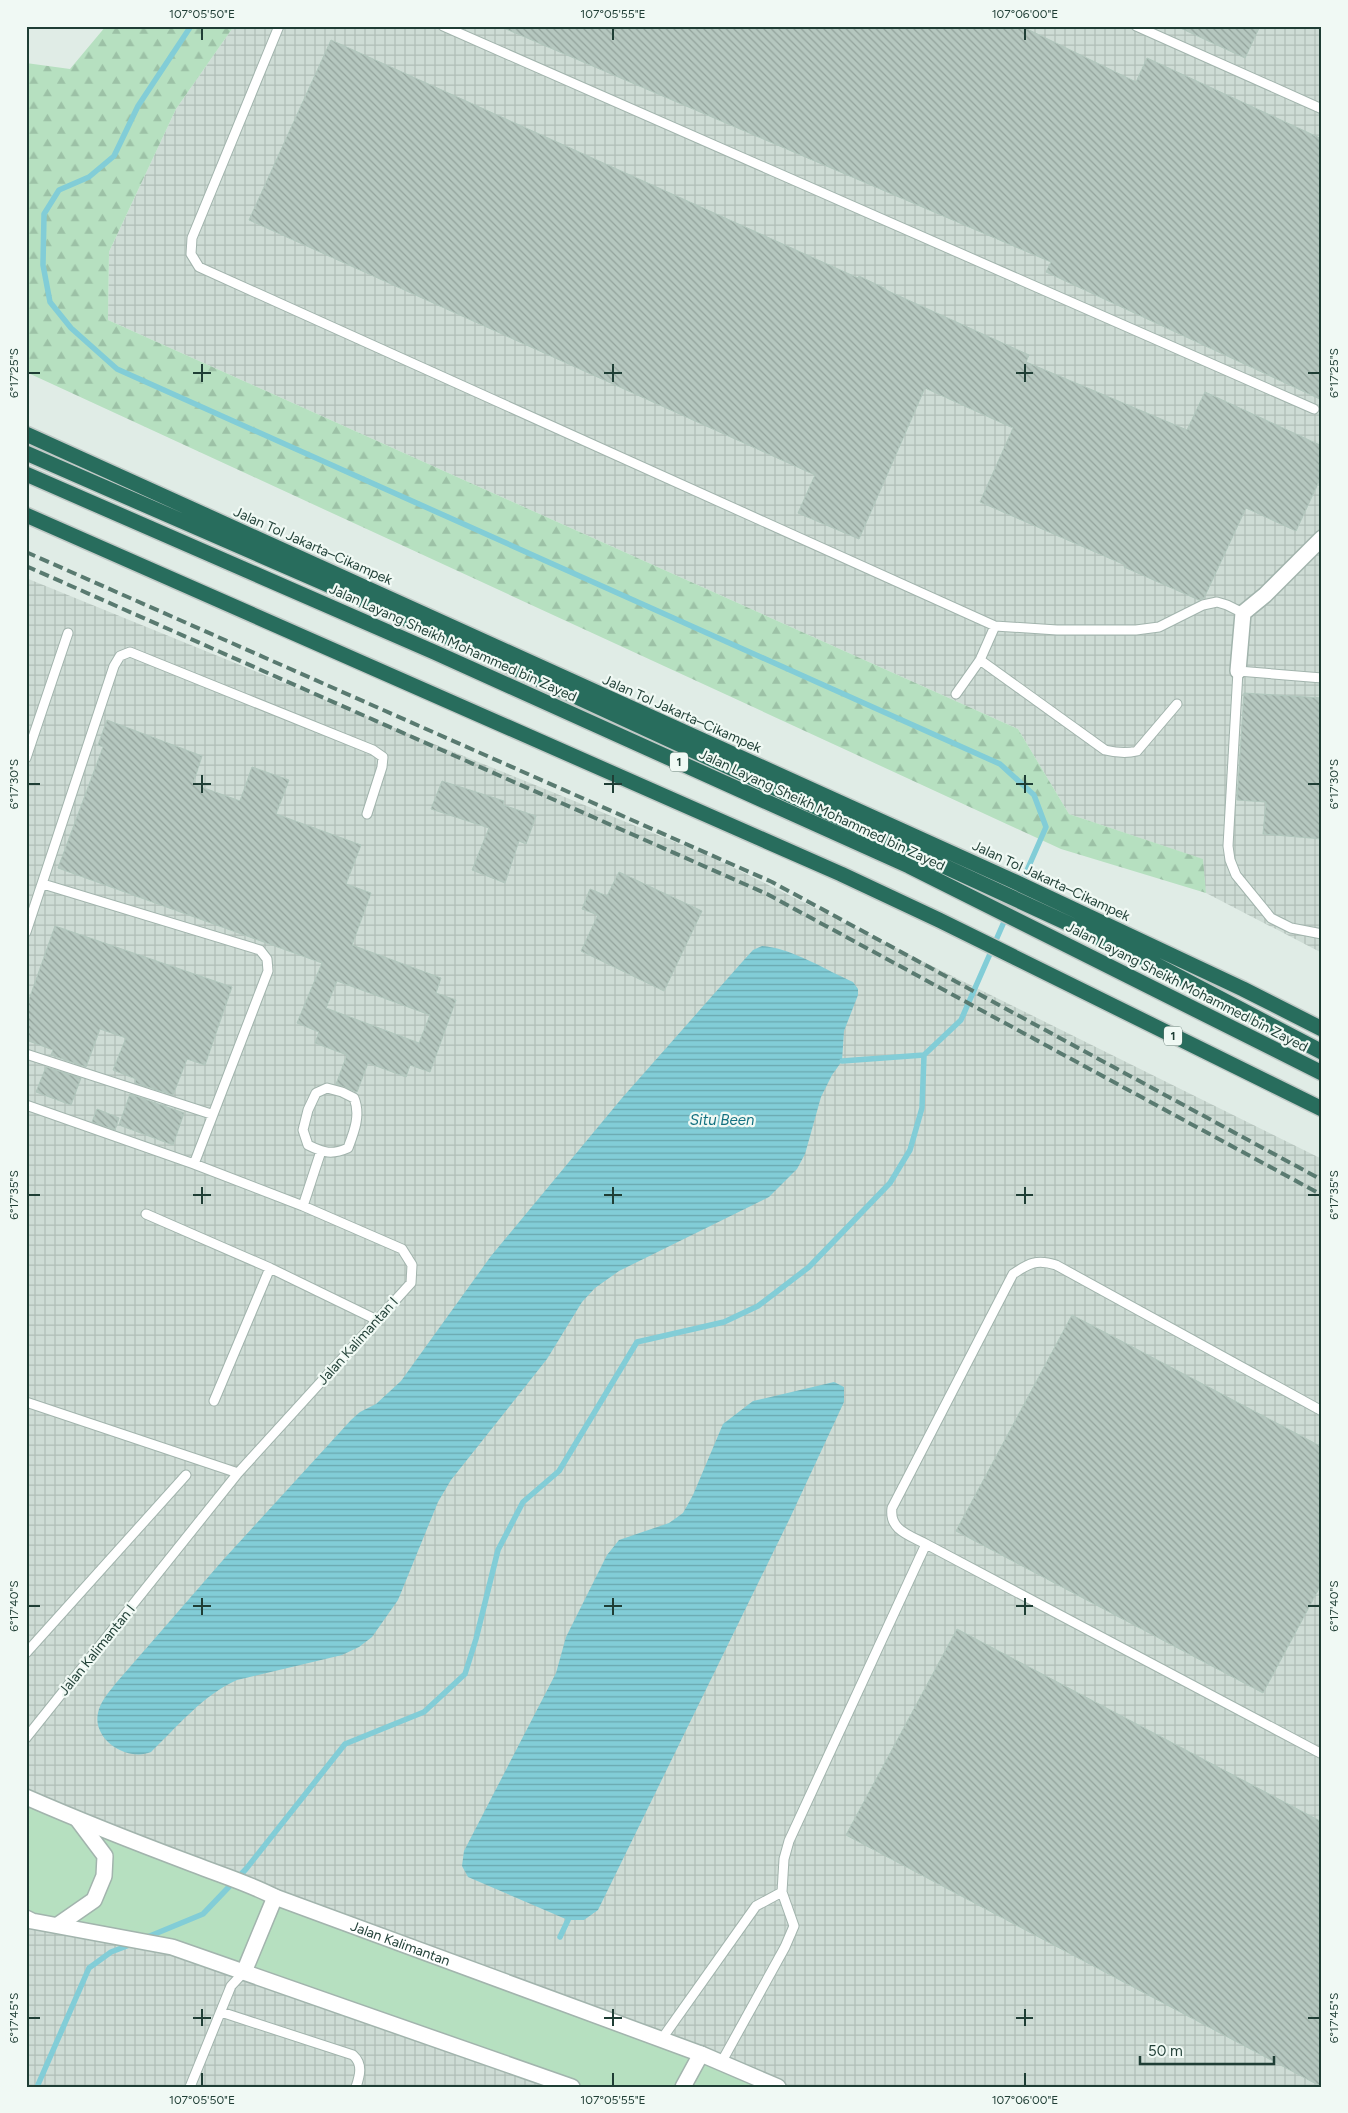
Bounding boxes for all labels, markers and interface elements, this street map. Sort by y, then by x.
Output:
text: 107°05'50"E [169,7,235,21]
text: 107°05'55"E [580,7,646,21]
text: 107°06'00"E [992,7,1058,21]
text: 6°17'25"S [7,348,21,398]
text: 6°17'25"S [1327,348,1341,398]
street label: Jalan Tol Jakarta–Cikampek [231,503,395,589]
street label: Jalan Layang Sheikh Mohammed bin Zayed [327,580,579,706]
street label: Jalan Tol Jakarta–Cikampek [600,671,764,757]
street label: Jalan Layang Sheikh Mohammed bin Zayed [696,745,948,875]
road number: 1 [670,752,688,772]
text: 6°17'30"S [7,759,21,809]
text: 6°17'30"S [1327,759,1341,809]
street label: Jalan Tol Jakarta–Cikampek [969,837,1133,925]
street label: Jalan Layang Sheikh Mohammed bin Zayed [1063,918,1311,1056]
road number: 1 [1164,1026,1182,1046]
water label: Situ Been [690,1111,754,1129]
text: 6°17'35"S [7,1170,21,1220]
text: 6°17'35"S [1327,1170,1341,1220]
street label: Jalan Kalimantan I [314,1294,402,1388]
text: 6°17'40"S [7,1580,21,1632]
text: 6°17'40"S [1327,1580,1341,1632]
street label: Jalan Kalimantan I [55,1601,139,1699]
street label: Jalan Kalimantan [348,1917,453,1969]
text: 6°17'45"S [7,1993,21,2043]
text: 6°17'45"S [1327,1993,1341,2043]
scale bar [1140,2033,1274,2065]
text: 50 m [1148,2042,1183,2060]
text: 107°05'50"E [169,2093,235,2107]
text: 107°05'55"E [580,2093,646,2107]
text: 107°06'00"E [992,2093,1058,2107]

